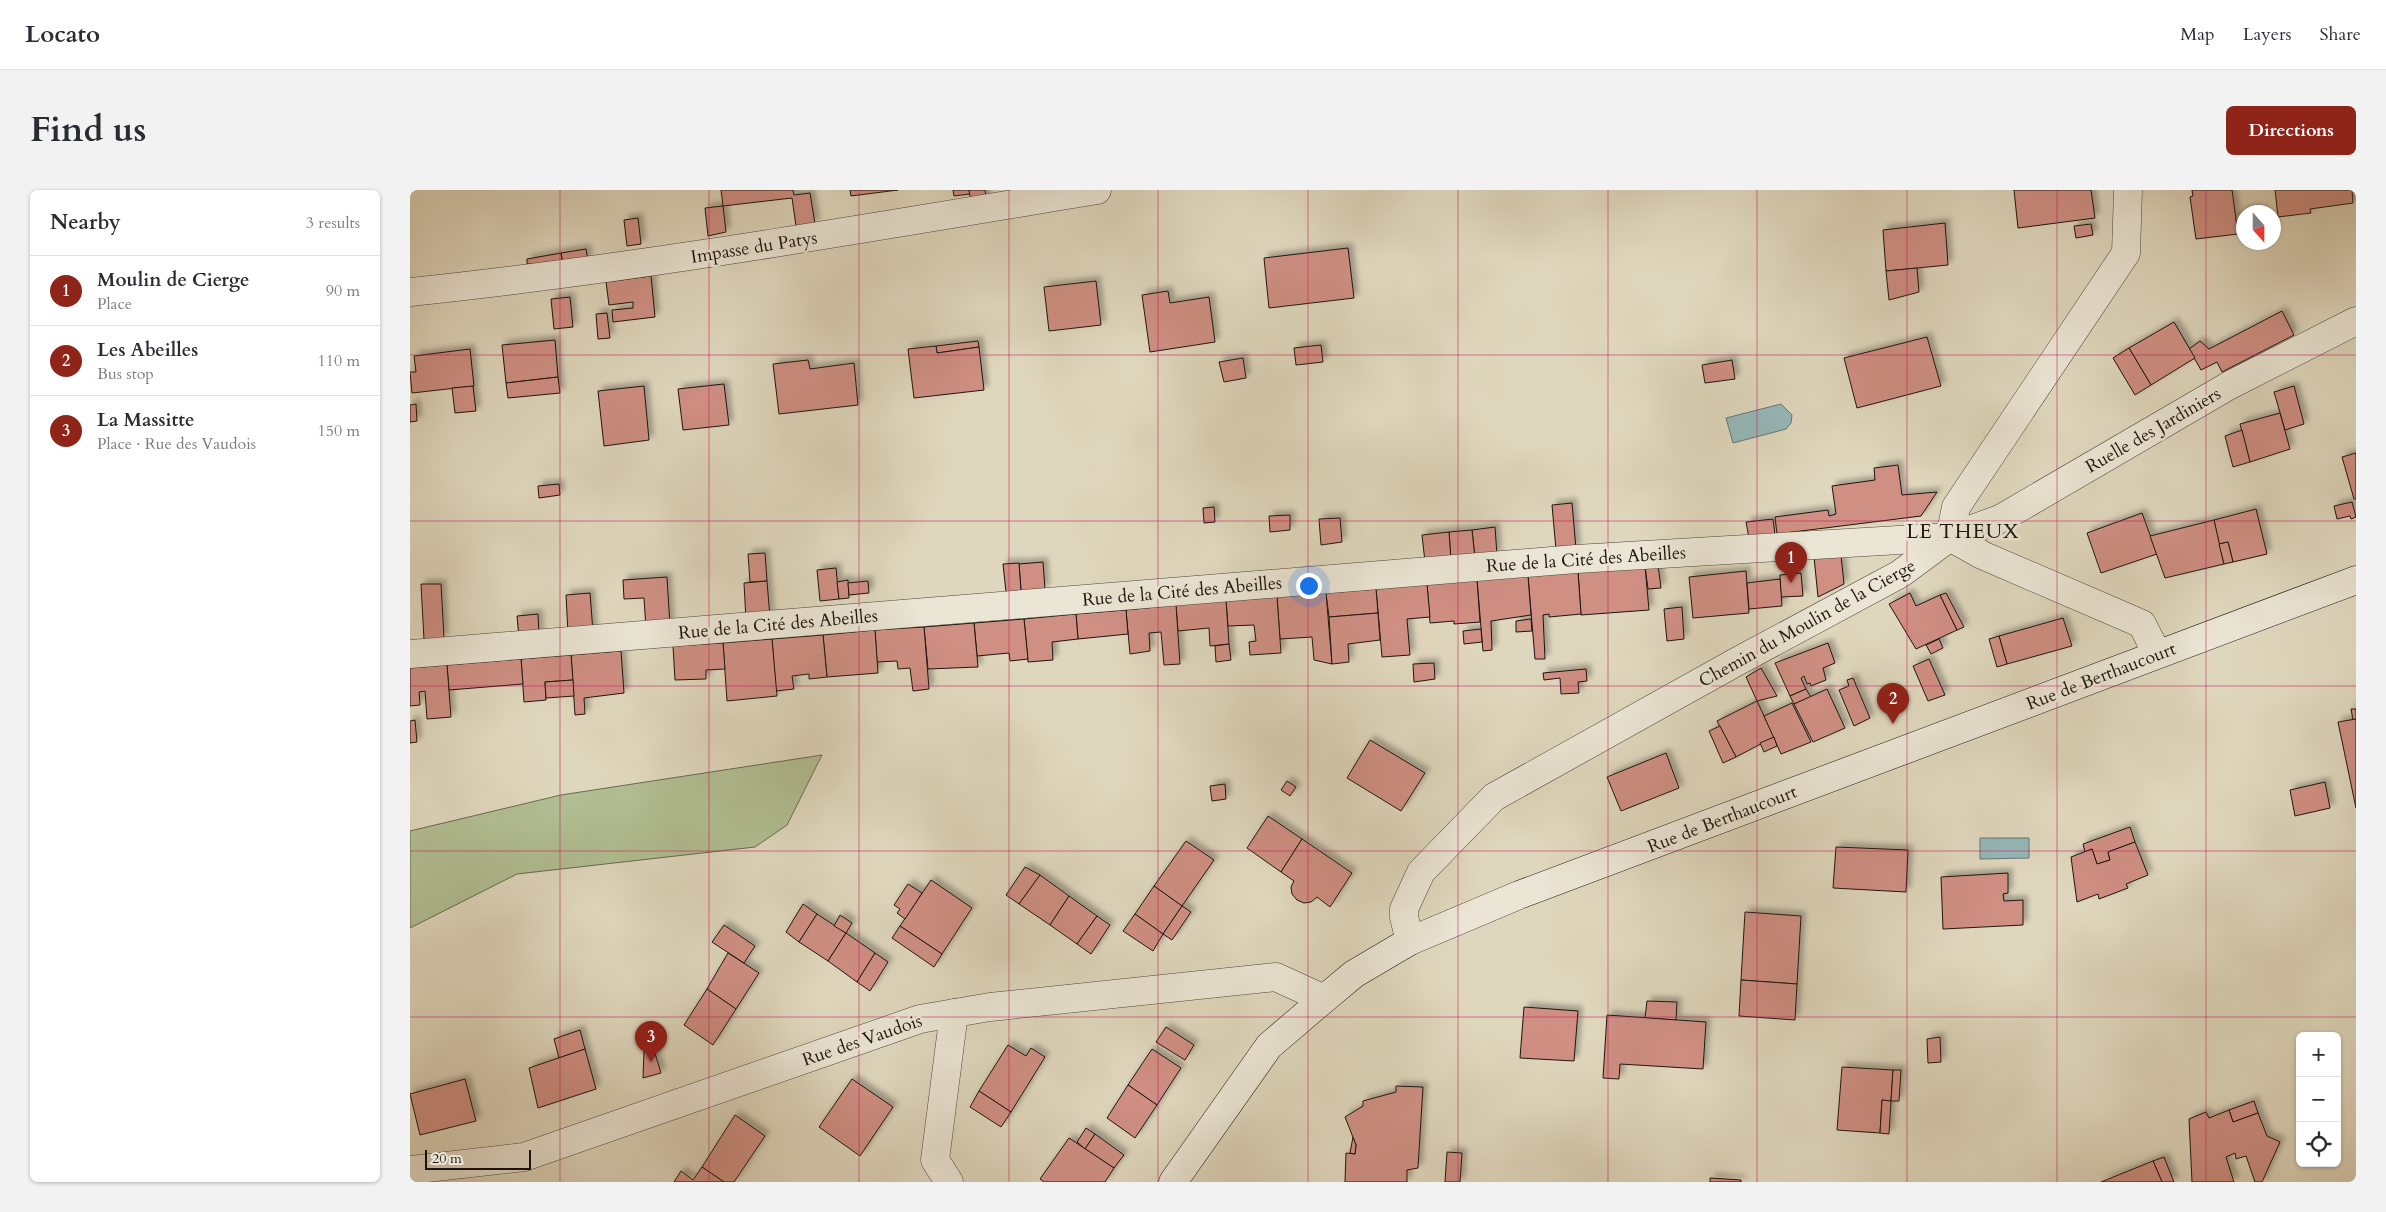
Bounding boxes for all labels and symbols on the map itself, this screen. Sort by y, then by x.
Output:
north arrow [2236,205,2281,250]
street label: Impasse du Patys [689,225,819,270]
street label: Ruelle des Jardiniers [2081,381,2226,479]
district label: LE THEUX [1906,518,2020,545]
street label: Rue de la Cité des Abeilles [1485,540,1687,579]
pin: 1 [1775,542,1807,583]
street label: Chemin du Moulin de la Cierge [1694,553,1920,694]
street label: Rue de la Cité des Abeilles [1081,570,1283,613]
your location [1296,573,1322,599]
street label: Rue de la Cité des Abeilles [677,603,879,646]
street label: Rue de Berthaucourt [2023,636,2180,716]
pin: 2 [1877,683,1909,724]
street label: Rue de Berthaucourt [1644,779,1801,859]
street label: Rue des Vaudois [799,1008,925,1073]
pin: 3 [635,1021,667,1062]
scale bar [425,1147,531,1170]

